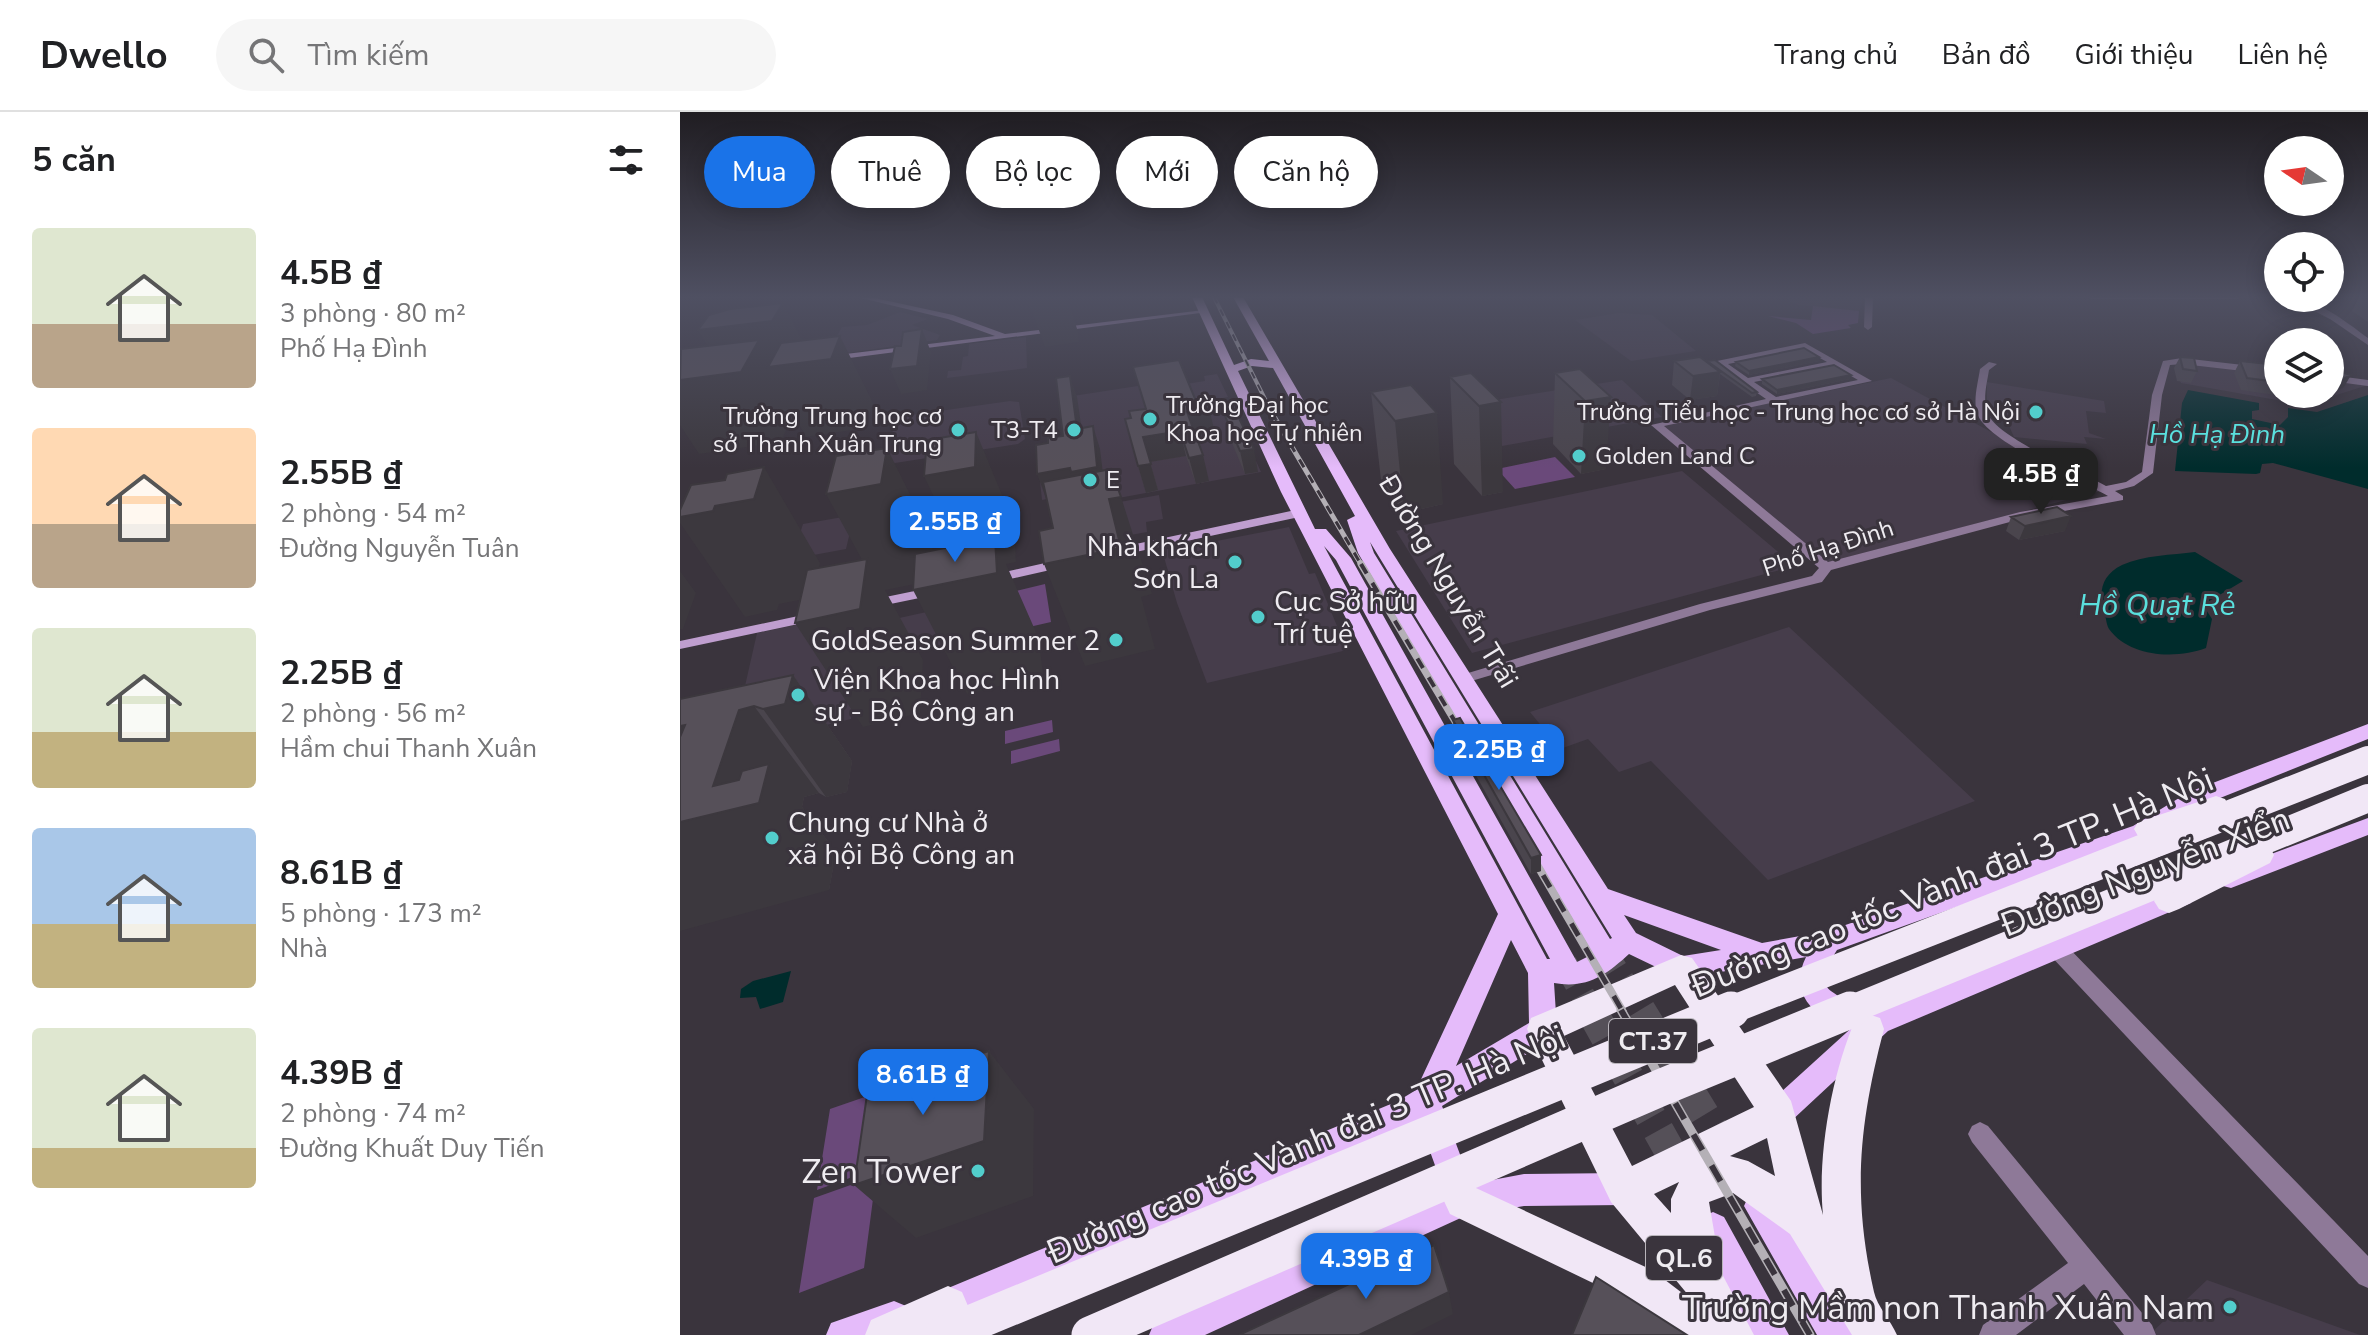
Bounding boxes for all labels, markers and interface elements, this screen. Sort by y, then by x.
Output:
search box [216,19,776,91]
text: Dwello [40,30,168,81]
icon: search [244,33,288,77]
text: Tìm kiếm [308,35,430,76]
text: Trang chủ [1774,36,1898,74]
text: Bản đồ [1942,36,2031,74]
text: Giới thiệu [2075,36,2194,74]
text: Liên hệ [2238,36,2328,74]
chip: Mua [704,136,815,208]
chip: Thuê [831,136,950,208]
chip: Bộ lọc [966,136,1100,208]
chip: Mới [1116,136,1218,208]
chip: Căn hộ [1234,136,1378,208]
north arrow [2264,136,2344,216]
map controls [2264,136,2344,408]
text: 5 căn [32,137,116,183]
icon: filters [604,138,648,182]
button: locate [2264,232,2344,312]
text: 4.5B ₫ [280,250,382,296]
icon: home [96,260,192,356]
text: 3 phòng · 80 m² [280,296,466,331]
button: layers [2264,328,2344,408]
text: Phố Hạ Đình [280,331,427,366]
place label: Trường Đại học Khoa học Tự nhiên [1166,389,1363,449]
place label: Trường Tiểu học - Trung học cơ sở Hà Nội [1577,396,2020,428]
place label: Trường Trung học cơ sở Thanh Xuân Trung [713,400,942,460]
marker: Trường Tiểu học - Trung học cơ sở Hà Nội [2027,403,2045,421]
marker: Trường Đại học Khoa học Tự nhiên [1141,410,1159,428]
place label: T3-T4 [991,414,1058,446]
water label: Hồ Hạ Đình [2149,417,2285,452]
marker: Trường Trung học cơ sở Thanh Xuân Trung [949,421,967,439]
marker: T3-T4 [1065,421,1083,439]
place label: Golden Land C [1595,440,1755,472]
marker: Golden Land C [1570,447,1588,465]
pin: 4.5B ₫ [1976,448,2106,516]
text: 2.55B ₫ [280,450,403,496]
text: 4.5B ₫ [2002,456,2080,491]
icon: home [96,460,192,556]
place label: E [1106,464,1120,496]
street label: Đường Nguyễn Trãi [1369,467,1527,695]
marker: E [1081,471,1099,489]
text: 2 phòng · 54 m² [280,496,466,531]
pin: 2.55B ₫ [881,496,1029,564]
text: 2.55B ₫ [908,504,1002,539]
street label: Phố Hạ Đình [1758,512,1898,584]
place label: Nhà khách Sơn La [1087,528,1219,598]
text: Đường Nguyễn Tuân [280,531,519,566]
marker: Nhà khách Sơn La [1226,553,1244,571]
place label: Cục Sở hữu Trí tuệ [1274,583,1416,653]
water label: Hồ Quạt Rẻ [2079,585,2235,626]
marker: Cục Sở hữu Trí tuệ [1249,608,1267,626]
place label: GoldSeason Summer 2 [811,622,1100,660]
marker: GoldSeason Summer 2 [1107,631,1125,649]
text: 2.25B ₫ [280,650,403,696]
icon: home [96,660,192,756]
place label: Viện Khoa học Hình sự - Bộ Công an [813,661,1060,731]
marker: Viện Khoa học Hình sự - Bộ Công an [789,686,807,704]
text: 2 phòng · 56 m² [280,696,466,731]
pin: 2.25B ₫ [1425,724,1573,792]
text: Hầm chui Thanh Xuân [280,731,537,766]
text: 2.25B ₫ [1452,732,1546,767]
street label: Đường cao tốc Vành đai 3 TP. Hà Nội [1684,757,2220,1009]
street label: Đường Nguyễn Xiển [1993,796,2296,949]
place label: Chung cư Nhà ở xã hội Bộ Công an [788,804,1015,874]
marker: Chung cư Nhà ở xã hội Bộ Công an [763,829,781,847]
text: 8.61B ₫ [280,850,403,896]
icon: home [96,860,192,956]
text: 5 phòng · 173 m² [280,896,482,931]
text: Nhà [280,931,328,966]
street label: Đường cao tốc Vành đai 3 TP. Hà Nội [1039,1014,1573,1276]
road number: CT.37 [1609,1019,1697,1063]
pin: 8.61B ₫ [849,1049,997,1117]
text: 4.39B ₫ [280,1050,403,1096]
text: 8.61B ₫ [876,1057,970,1092]
icon: home [96,1060,192,1156]
text: 2 phòng · 74 m² [280,1096,466,1131]
text: Đường Khuất Duy Tiến [280,1131,544,1166]
place label: Zen Tower [801,1149,962,1195]
marker: Zen Tower [969,1162,987,1180]
pin: 4.39B ₫ [1292,1233,1440,1301]
road number: QL.6 [1646,1236,1722,1280]
text: 4.39B ₫ [1319,1241,1413,1276]
place label: Trường Mầm non Thanh Xuân Nam [1682,1285,2214,1331]
marker: Trường Mầm non Thanh Xuân Nam [2221,1298,2239,1316]

